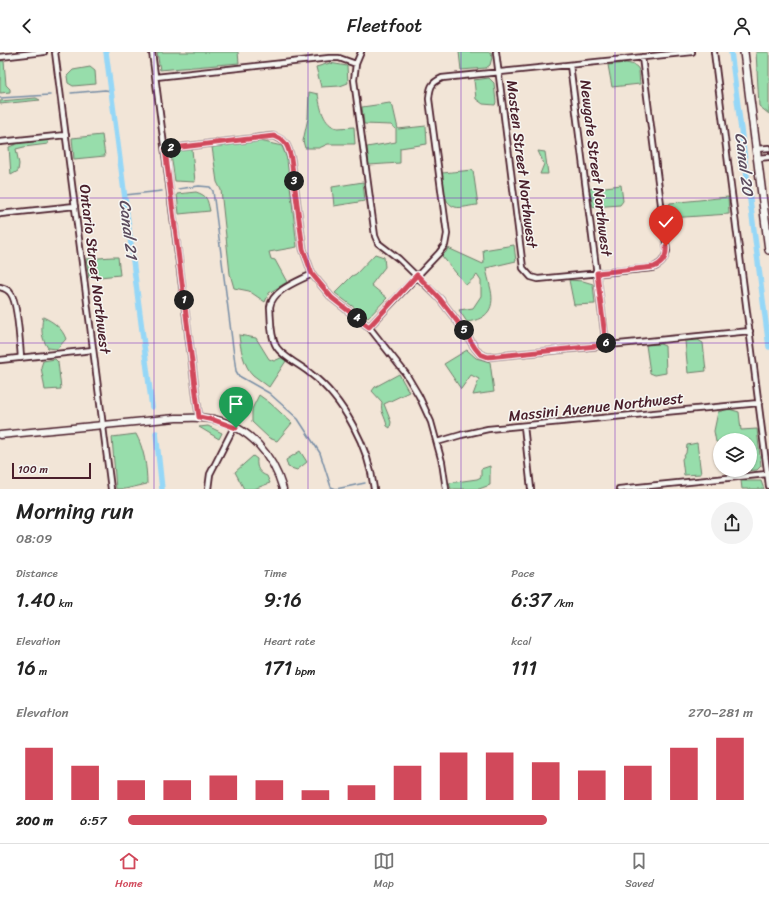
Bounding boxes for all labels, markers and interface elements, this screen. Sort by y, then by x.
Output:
text: Fleetfoot [347,10,422,42]
icon: back [16,15,38,37]
icon: person [731,15,753,37]
street label: Masten Street Northwest [499,78,545,250]
street label: Newgate Street Northwest [572,78,620,259]
water label: Canal 20 [726,131,763,199]
pin: 2 [161,138,181,158]
text: 2 [168,138,174,157]
pin: 3 [284,171,304,191]
text: 3 [291,171,297,190]
street label: Ontario Street Northwest [72,183,118,356]
water label: Canal 21 [110,198,147,262]
pin [649,205,683,246]
icon: check [655,211,677,233]
pin: 1 [174,290,194,310]
text: 1 [182,290,186,309]
pin: 4 [347,308,367,328]
text: 4 [354,308,360,327]
pin: 5 [454,320,474,340]
text: 5 [461,320,467,339]
pin: 6 [596,333,616,353]
text: 6 [603,333,609,352]
street label: Massini Avenue Northwest [507,385,685,429]
pin [219,387,253,428]
icon: arrive [225,393,247,415]
map controls [713,433,757,477]
button: layers [713,433,757,477]
text: 100 m [18,460,48,479]
scale bar [12,461,91,480]
text: Morning run [16,492,134,531]
button: share [711,502,753,544]
text: 08:09 [16,527,52,550]
text: Distance [16,564,58,583]
text: Time [264,564,287,583]
text: Pace [511,564,535,583]
text: 1.40 [16,583,56,618]
text: 9:16 [264,583,302,618]
text: 6:37 [511,583,551,618]
text: km [56,594,73,613]
text: /km [551,594,574,613]
text: Elevation [16,632,61,651]
text: Heart rate [264,632,315,651]
text: kcal [511,632,531,651]
text: 16 [16,651,36,686]
text: 171 [264,651,292,686]
text: 111 [511,651,537,686]
text: m [36,662,47,681]
text: bpm [292,662,315,681]
text: Elevation [16,701,69,724]
text: 270–281 m [688,701,753,724]
text: 200 m [16,809,53,832]
text: 6:57 [80,809,107,832]
tab: Home [115,850,143,893]
tab: Map [373,850,395,893]
tab: Saved [625,850,654,893]

